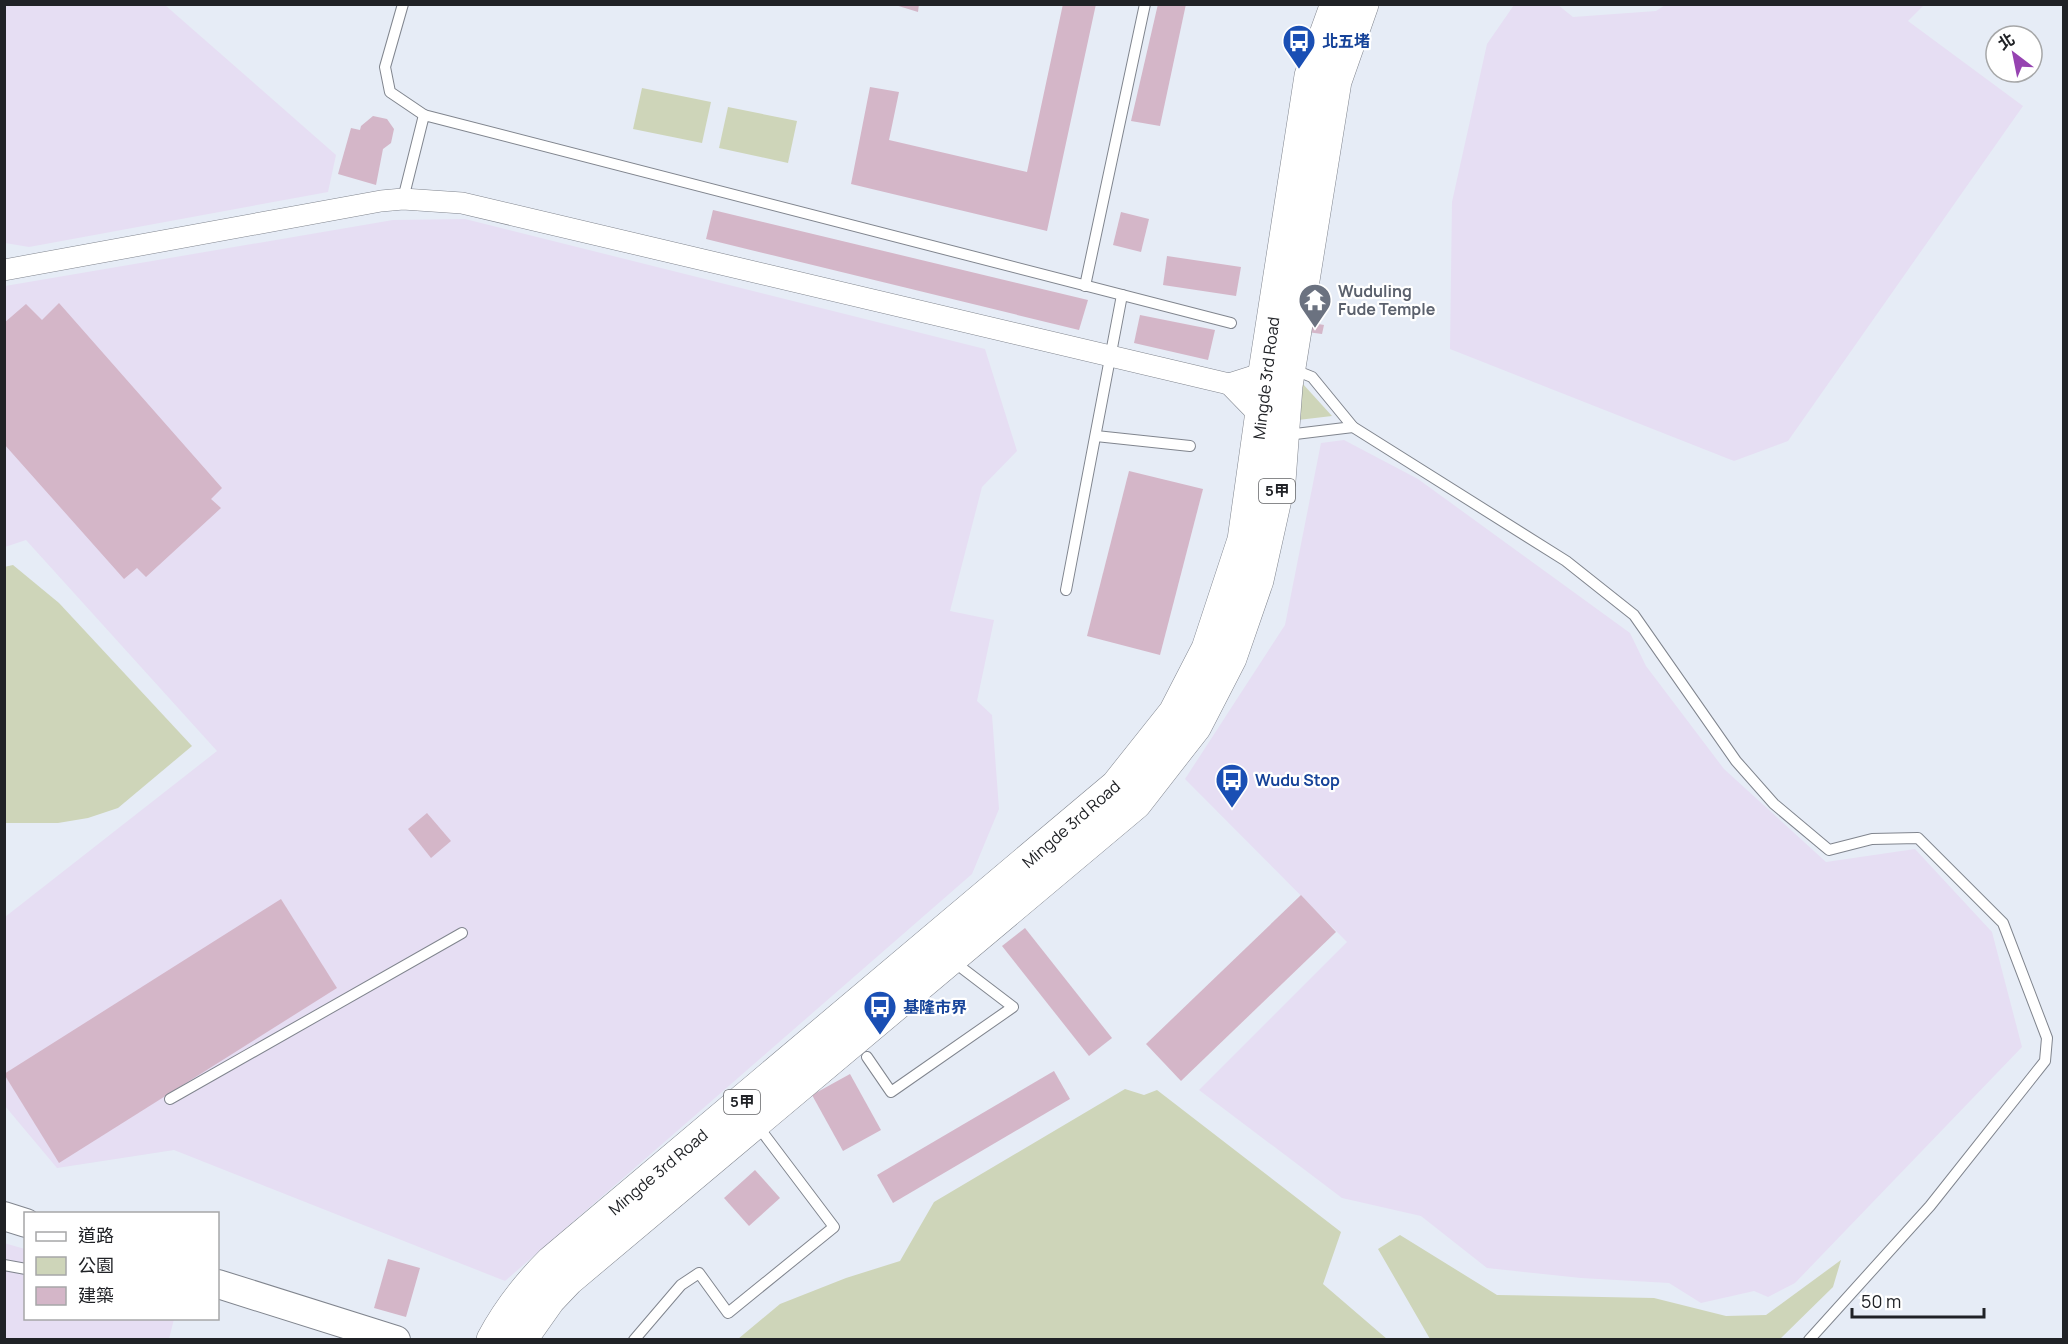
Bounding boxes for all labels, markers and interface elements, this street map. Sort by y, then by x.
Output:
bus stop icon: 北五堵 [1281,23,1317,70]
north arrow [1984,24,2044,84]
text: 北 [1993,28,2019,55]
place label: 北五堵 [1322,30,1370,52]
place label: Wuduling Fude Temple [1338,280,1436,320]
temple icon: Wuduling Fude Temple [1297,282,1333,329]
street label: Mingde 3rd Road [1248,315,1284,441]
road number: 5甲 [1259,479,1295,503]
bus stop icon: Wudu Stop [1214,762,1250,809]
place label: Wudu Stop [1255,769,1340,791]
street label: Mingde 3rd Road [1017,775,1125,873]
bus stop icon: 基隆市界 [862,989,898,1036]
place label: 基隆市界 [903,996,967,1018]
road number: 5甲 [724,1090,760,1114]
street label: Mingde 3rd Road [604,1124,712,1220]
legend [24,1212,219,1320]
text: 道路 [78,1223,114,1247]
text: 公園 [78,1253,114,1277]
scale bar [1852,1281,1984,1319]
text: 建築 [78,1283,114,1307]
text: 50 m [1861,1289,1901,1313]

